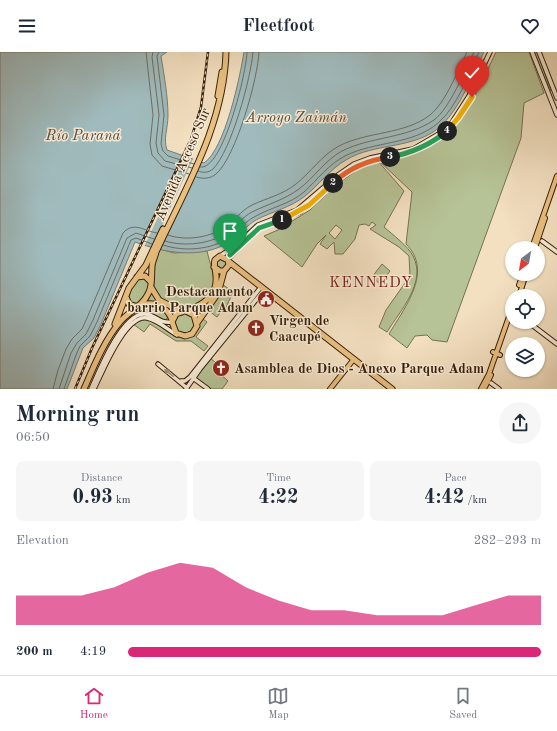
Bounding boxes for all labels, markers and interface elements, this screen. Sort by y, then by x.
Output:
icon: menu [16,15,38,37]
icon: heart [519,15,541,37]
text: Fleetfoot [242,17,315,35]
pin [455,56,489,97]
icon: check [461,62,483,84]
street label: Avenida Acceso Sur [153,106,213,223]
water label: Arroyo Zaimán [244,111,347,126]
pin: 4 [437,121,457,141]
text: 4 [444,125,450,136]
water label: Río Paraná [44,129,121,144]
pin: 3 [380,147,400,167]
text: 3 [387,151,393,162]
pin: 2 [323,173,343,193]
text: 2 [330,177,336,188]
pin: 1 [272,210,292,230]
pin [213,214,247,255]
text: 1 [279,214,285,225]
icon: arrive [219,220,241,242]
north arrow [505,241,545,281]
map controls [505,241,545,377]
district label: KENNEDY [329,276,413,291]
place label: Destacamento barrio Parque Adam [127,285,253,315]
public building icon: Destacamento barrio Parque Adam [256,289,276,309]
button: locate [505,289,545,329]
place label: Virgen de Caacupé [269,314,329,344]
church icon: Virgen de Caacupé [246,318,266,338]
button: layers [505,337,545,377]
church icon: Asamblea de Dios - Anexo Parque Adam [211,358,231,378]
place label: Asamblea de Dios - Anexo Parque Adam [234,362,484,376]
one-way arrow [164,368,175,377]
button: share [499,402,541,444]
text: Morning run [16,404,139,426]
text: 06:50 [16,431,50,444]
text: Distance [81,473,122,484]
text: Time [266,473,291,484]
text: Pace [444,473,467,484]
text: 0.93 [73,488,113,508]
text: 4:22 [258,488,299,508]
text: 4:42 [424,488,464,508]
text: km [113,495,130,506]
text: /km [464,495,487,506]
text: Elevation [16,534,69,547]
text: 282–293 m [474,534,541,547]
text: 200 m [16,645,53,658]
text: 4:19 [80,645,106,658]
tab: Home [80,685,108,723]
tab: Map [267,685,289,723]
tab: Saved [449,685,477,723]

